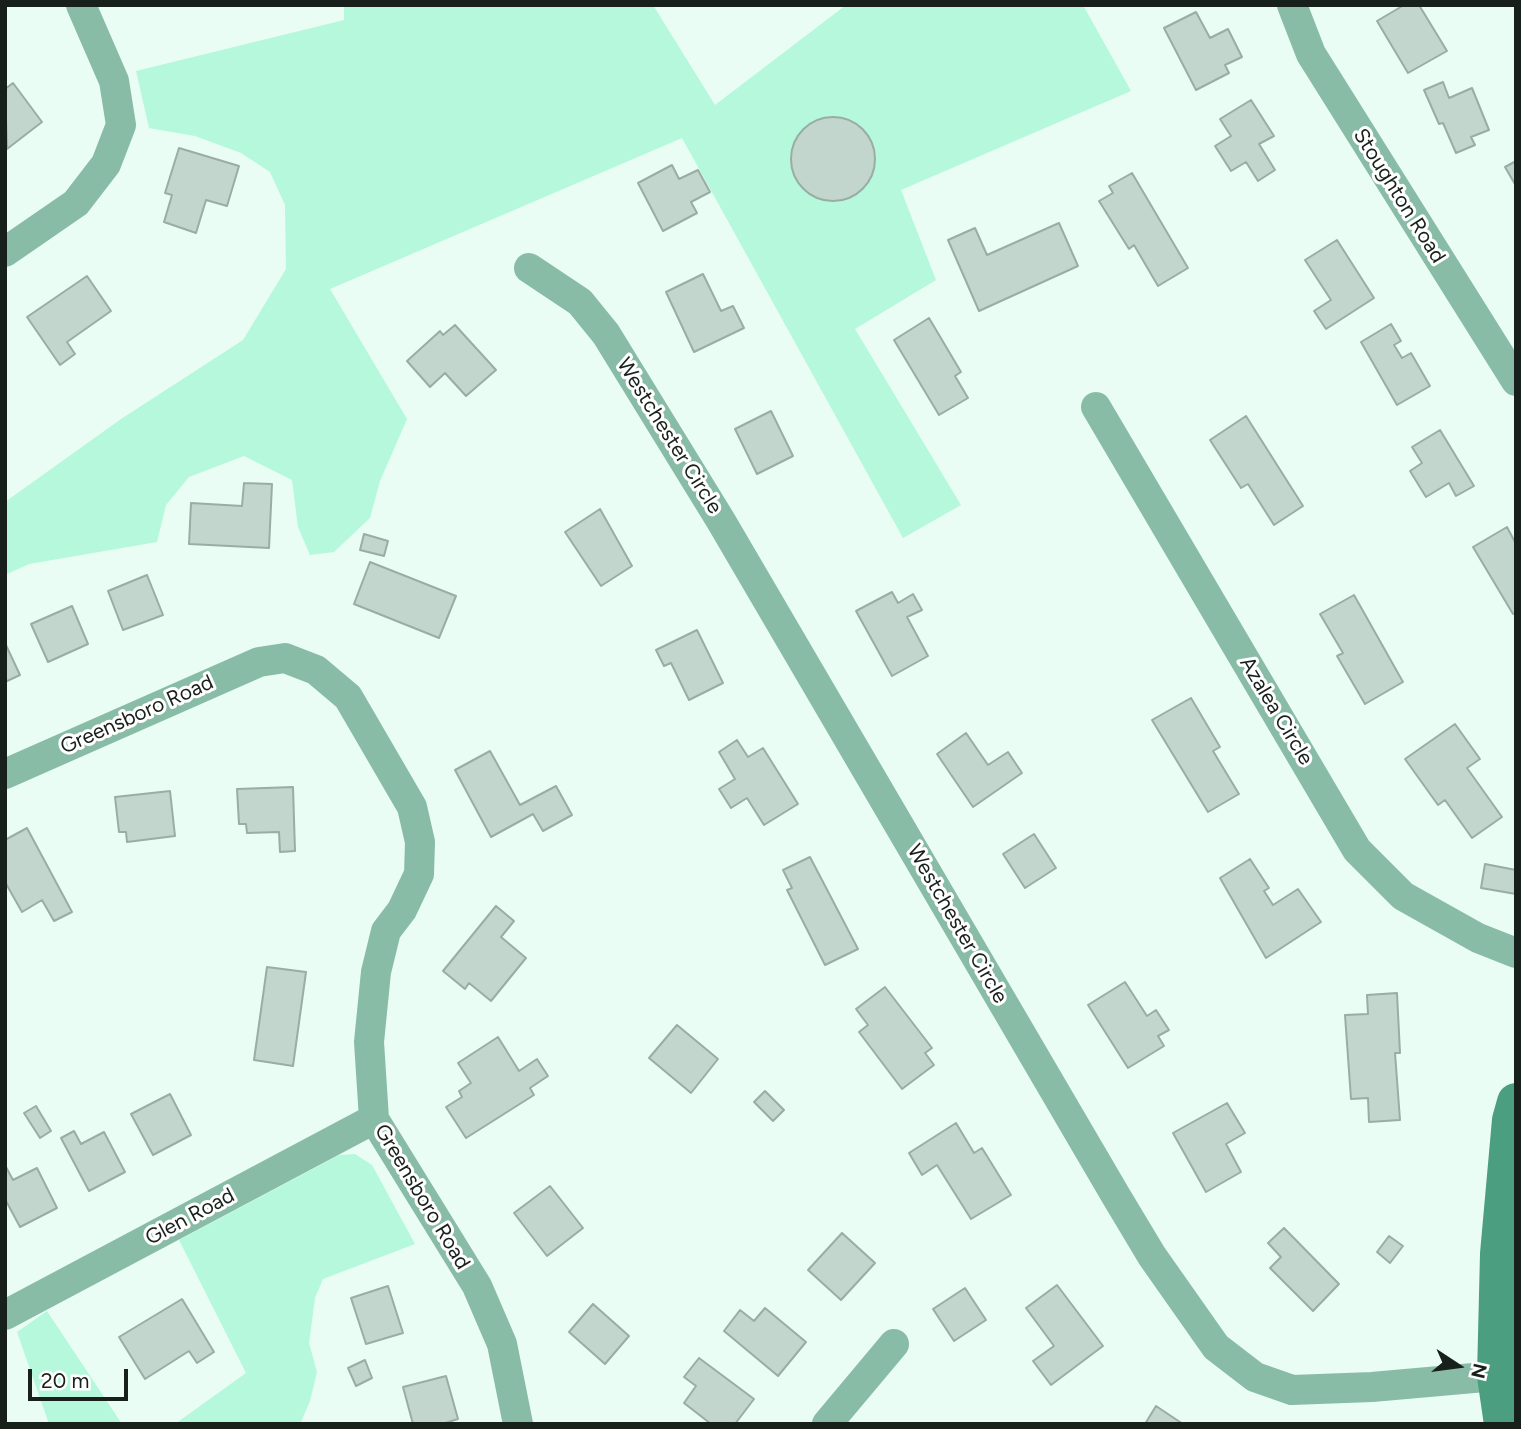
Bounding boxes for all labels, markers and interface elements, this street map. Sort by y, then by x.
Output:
street label: Stoughton Road [1348,124,1450,268]
street label: Westchester Circle [611,353,727,519]
street label: Azalea Circle [1234,652,1318,770]
street label: Greensboro Road [57,670,217,760]
street label: Westchester Circle [901,840,1013,1008]
street label: Greensboro Road [369,1120,475,1274]
street label: Glen Road [141,1183,239,1251]
north arrow [1423,1331,1493,1401]
scale bar [32,1356,131,1400]
text: N [1466,1361,1492,1381]
text: 20 m [41,1368,89,1393]

